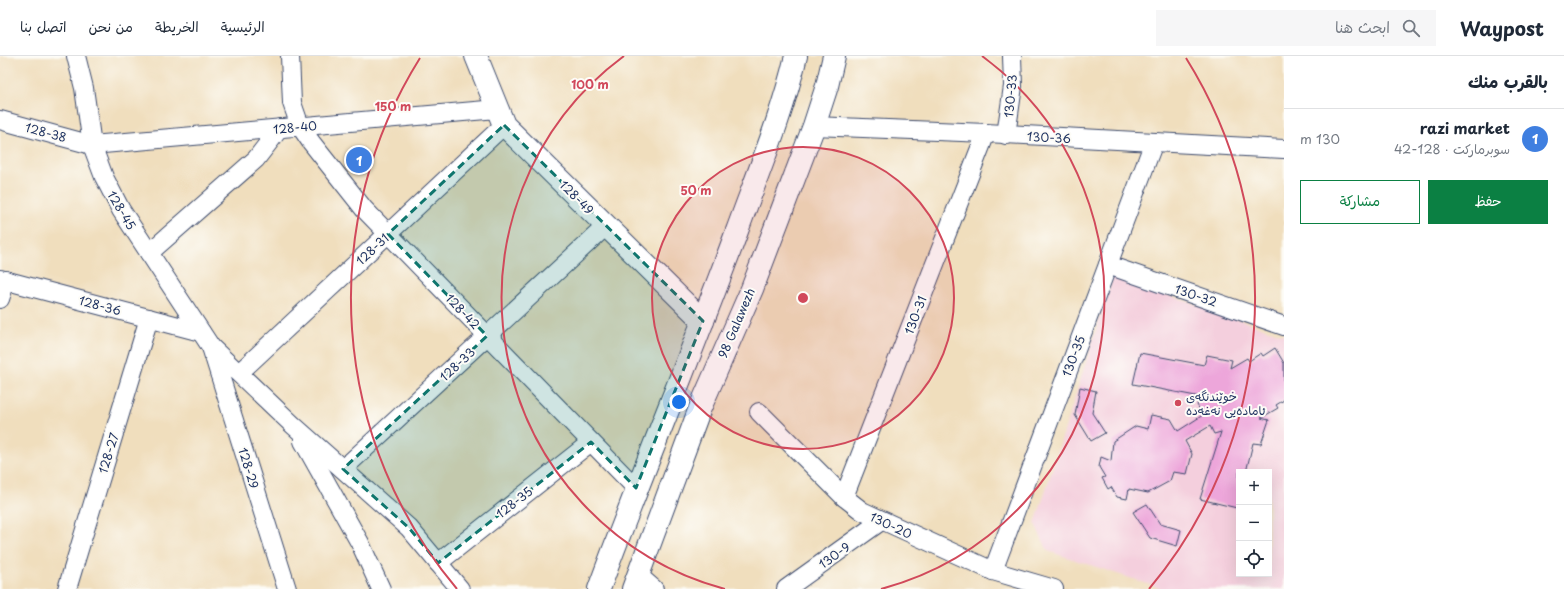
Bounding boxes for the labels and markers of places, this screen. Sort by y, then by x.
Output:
pin: 1 [346,145,372,175]
centre of rings [796,291,810,305]
place label: خوێندنگەی ئامادەیی نەغەدە [1186,387,1265,419]
marker: خوێندنگەی ئامادەیی نەغەدە [1173,398,1183,408]

